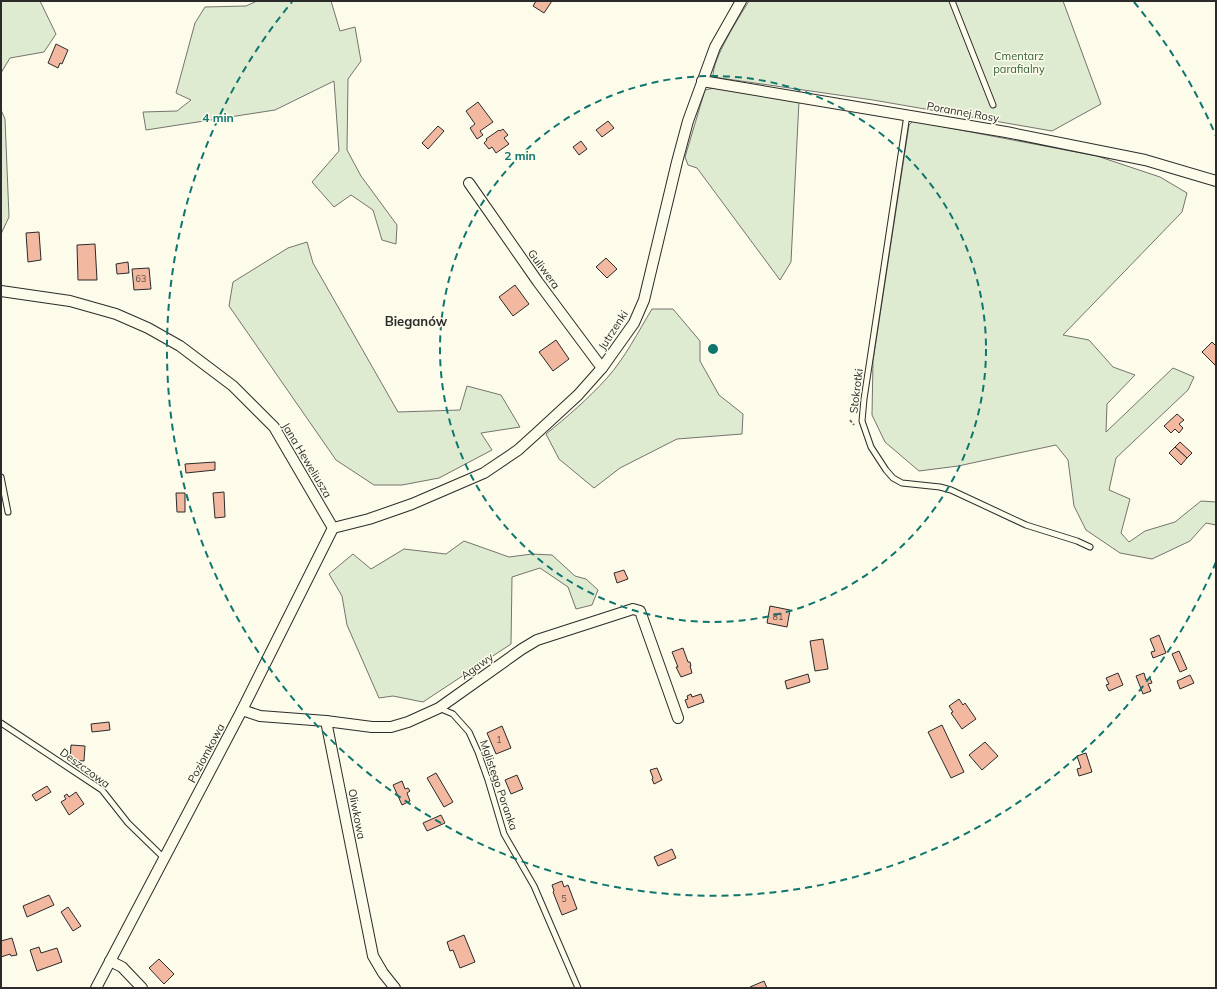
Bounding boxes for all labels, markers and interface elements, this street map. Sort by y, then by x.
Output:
park label: Cmentarz parafialny [993,49,1045,76]
street label: Porannej Rosy [926,99,1000,125]
text: 4 min [202,110,234,125]
text: 2 min [504,148,536,163]
street label: Guliwera [525,246,563,292]
house number: 63 [136,273,146,284]
street label: Jutrzenki [595,308,631,352]
district label: Bieganów [385,313,448,329]
centre of rings [706,342,720,356]
street label: Stokrotki [846,368,866,414]
street label: Jana Heweliusza [279,420,335,500]
house number: 81 [773,611,783,622]
street label: Agawy [458,649,496,682]
street label: Poziomkowa [185,721,227,785]
house number: 1 [496,734,502,745]
street label: Mglistego Poranka [477,738,521,832]
street label: Deszczowa [57,745,113,791]
street label: Oliwkowa [345,788,369,840]
house number: 5 [561,893,567,904]

